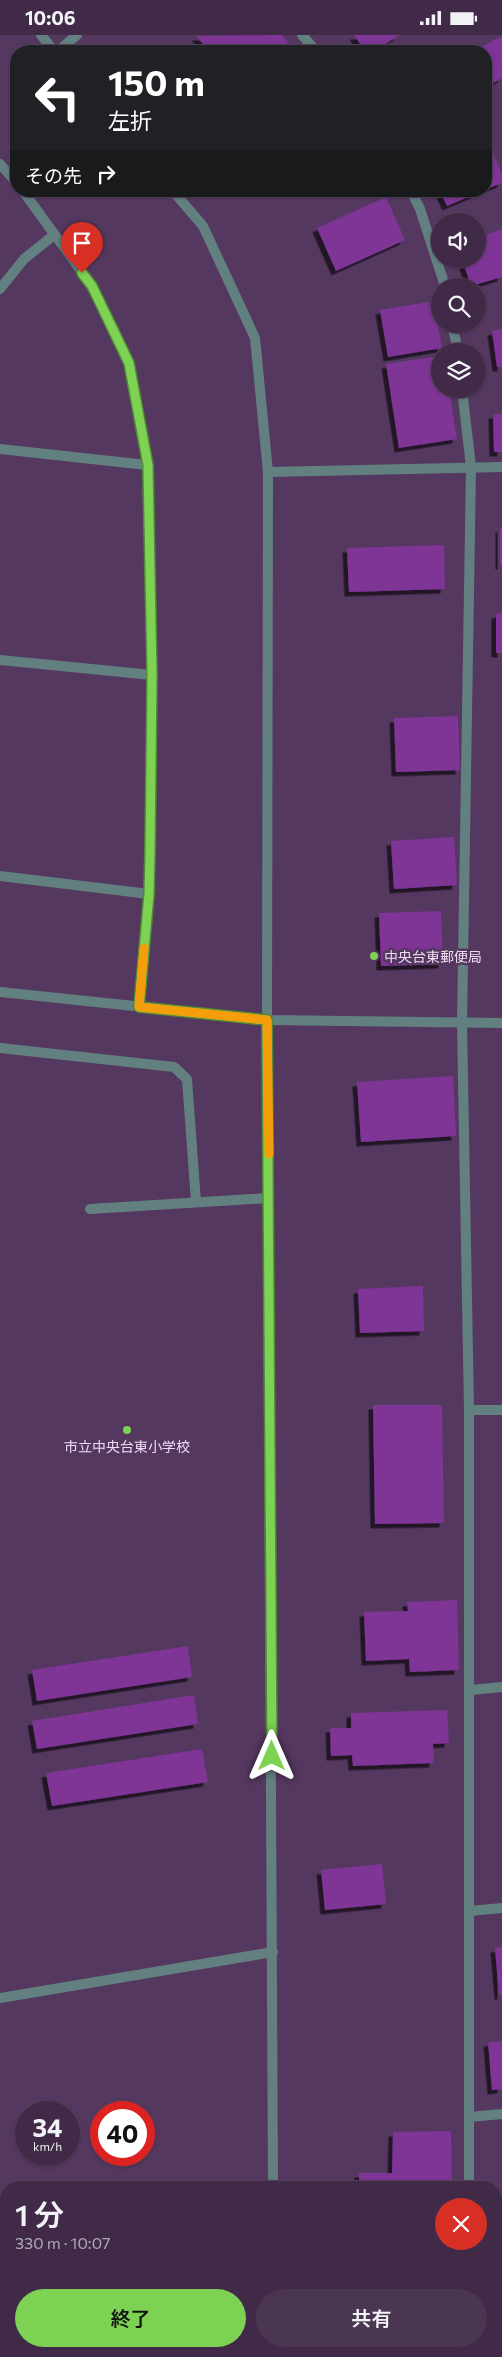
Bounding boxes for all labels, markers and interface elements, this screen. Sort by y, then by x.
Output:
text: 10:06 [25,6,76,29]
text: 150 m [108,60,205,103]
icon: left [25,65,90,130]
text: 左折 [108,107,152,134]
icon: right [92,160,120,188]
text: その先 [25,164,82,187]
map controls [431,213,486,398]
button: sound [431,213,486,268]
pin [61,222,103,273]
icon: arrive [68,229,96,257]
button: search [431,278,486,333]
button: layers [431,343,486,398]
place label: 中央台東郵便局 [384,948,482,965]
marker: 中央台東郵便局 [368,950,380,962]
marker: 市立中央台東小学校 [121,1424,133,1436]
place label: 市立中央台東小学校 [64,1438,190,1455]
position arrow [245,1729,297,1781]
speed limit sign: 40 [90,2101,155,2166]
text: 34 [33,2112,62,2142]
text: km/h [33,2139,62,2153]
text: 1 分 [15,2195,64,2232]
button: close [435,2198,487,2250]
text: 330 m · 10:07 [15,2233,110,2252]
button: 終了 [15,2289,246,2347]
button: 共有 [256,2289,487,2347]

